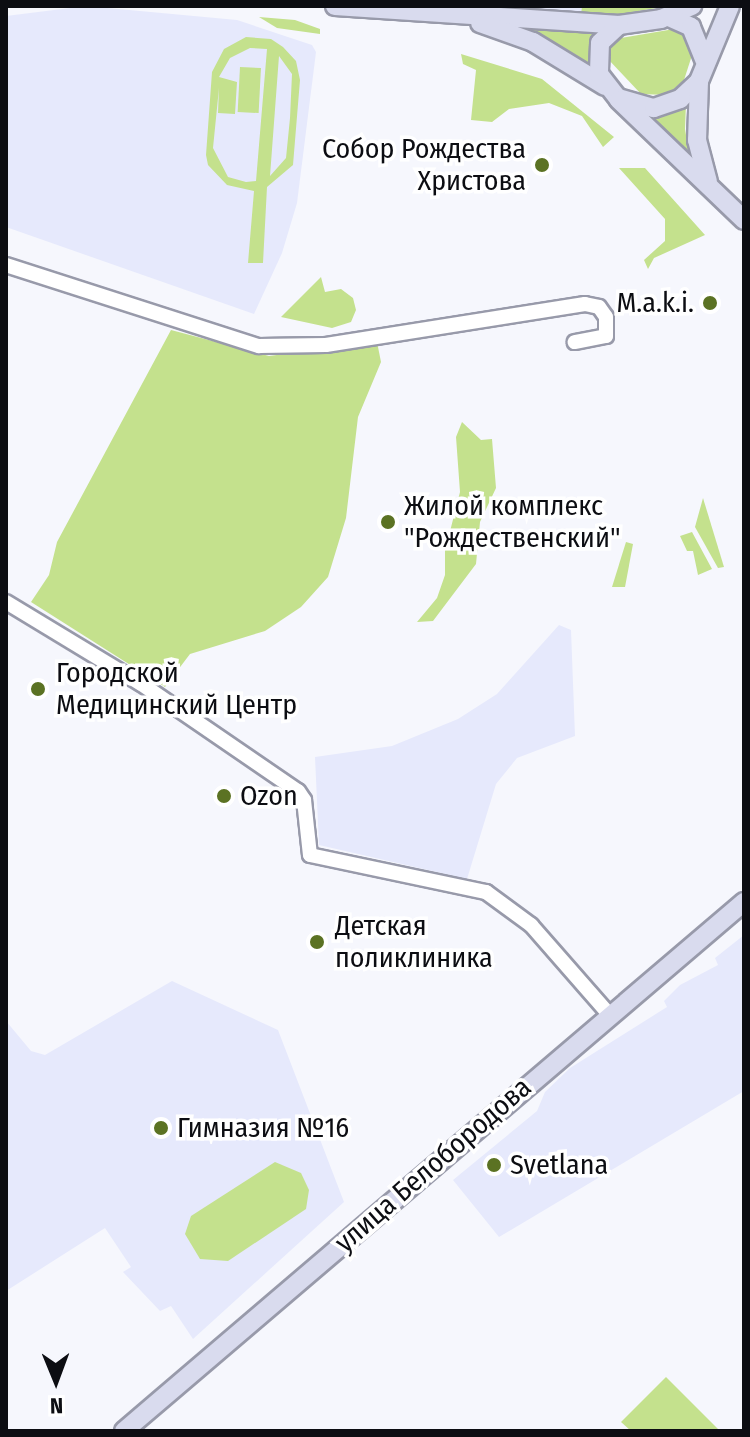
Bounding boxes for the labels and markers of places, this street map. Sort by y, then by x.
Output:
place label: Собор Рождества Христова [322,132,526,198]
marker: Собор Рождества Христова [533,156,551,174]
place label: M.a.k.i. [616,286,694,320]
marker: M.a.k.i. [701,294,719,312]
place label: Жилой комплекс "Рождественский" [404,489,621,555]
marker: Жилой комплекс "Рождественский" [379,513,397,531]
place label: Городской Медицинский Центр [56,656,297,722]
marker: Городской Медицинский Центр [27,678,49,700]
place label: Ozon [240,779,298,813]
marker: Ozon [215,787,233,805]
place label: Детская поликлиника [335,909,493,975]
marker: Детская поликлиника [306,931,328,953]
place label: Гимназия №16 [177,1111,349,1145]
marker: Гимназия №16 [152,1119,170,1137]
place label: Svetlana [510,1148,608,1182]
marker: Svetlana [485,1156,503,1174]

